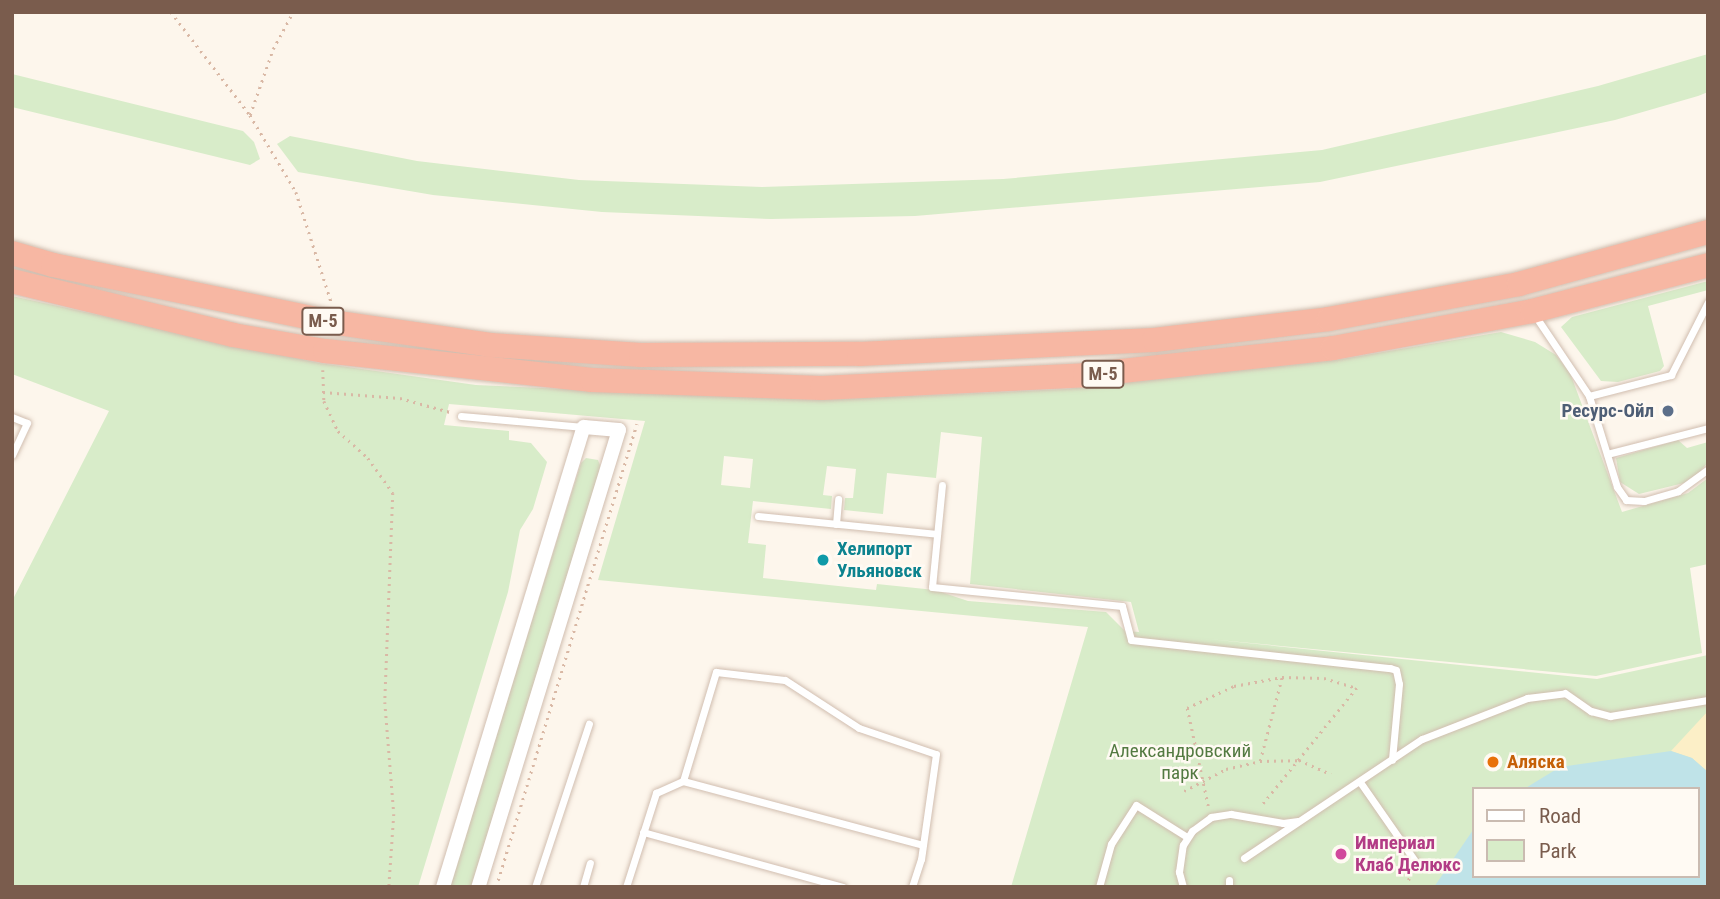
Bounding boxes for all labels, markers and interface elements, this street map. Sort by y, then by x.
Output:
road number: М-5 [300,306,346,335]
road number: М-5 [1080,360,1126,388]
place label: Ресурс-Ойл [1562,400,1654,422]
marker: Ресурс-Ойл [1660,403,1676,419]
place label: Хелипорт Ульяновск [837,538,922,582]
marker: Хелипорт Ульяновск [815,552,831,568]
park label: Александровский парк [1109,740,1251,784]
place label: Аляска [1507,751,1565,773]
marker: Аляска [1485,754,1501,770]
legend [1472,787,1699,878]
text: Road [1539,804,1581,828]
place label: Империал Клаб Делюкс [1355,832,1461,876]
text: Park [1539,839,1576,863]
marker: Империал Клаб Делюкс [1333,846,1349,862]

